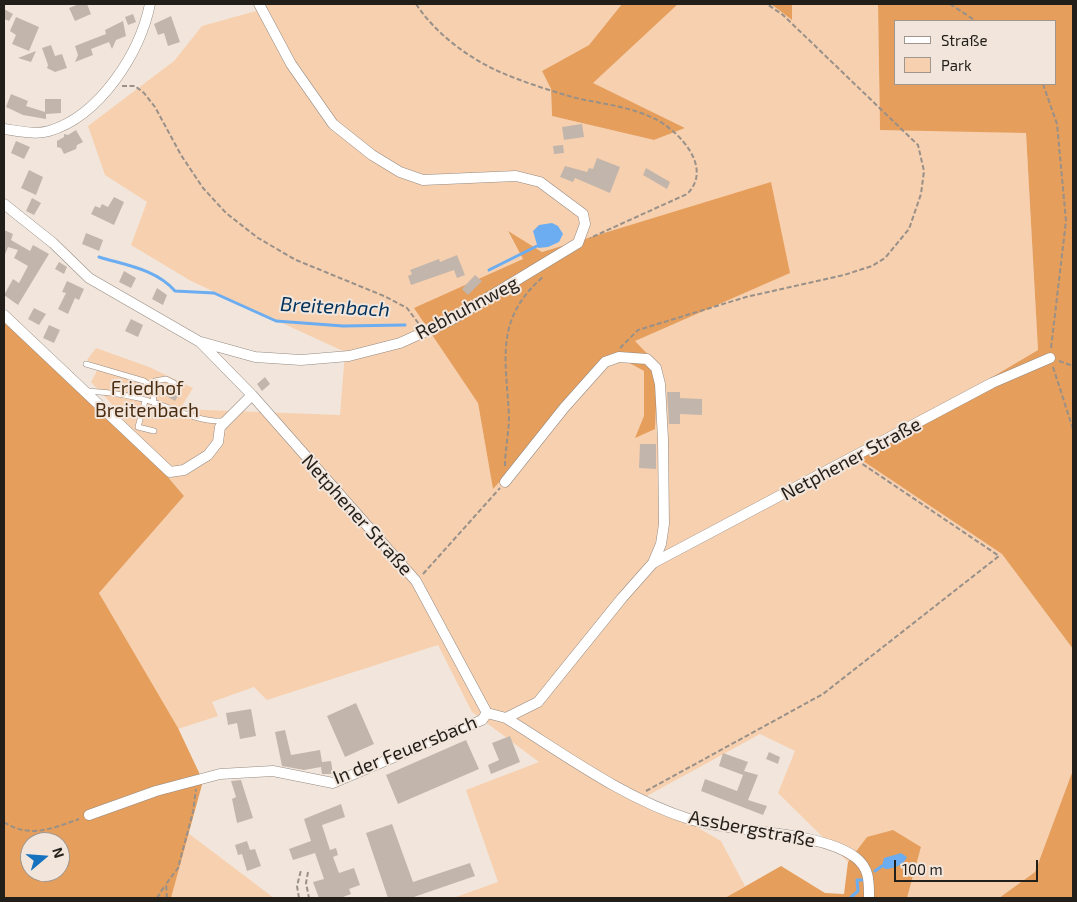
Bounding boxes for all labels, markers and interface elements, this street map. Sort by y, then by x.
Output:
legend [894,20,1057,85]
text: Straße [941,31,987,49]
text: Park [941,56,972,74]
street label: Rebhuhnweg [412,271,522,345]
water label: Breitenbach [280,292,390,322]
park label: Friedhof Breitenbach [95,378,199,422]
street label: Netphener Straße [777,413,925,505]
street label: Netphener Straße [297,450,417,580]
street label: In der Feuersbach [330,711,480,789]
street label: Assbergstraße [687,806,817,852]
north arrow [20,832,70,882]
text: N [49,845,68,860]
scale bar [897,850,1041,882]
text: 100 m [902,860,943,878]

